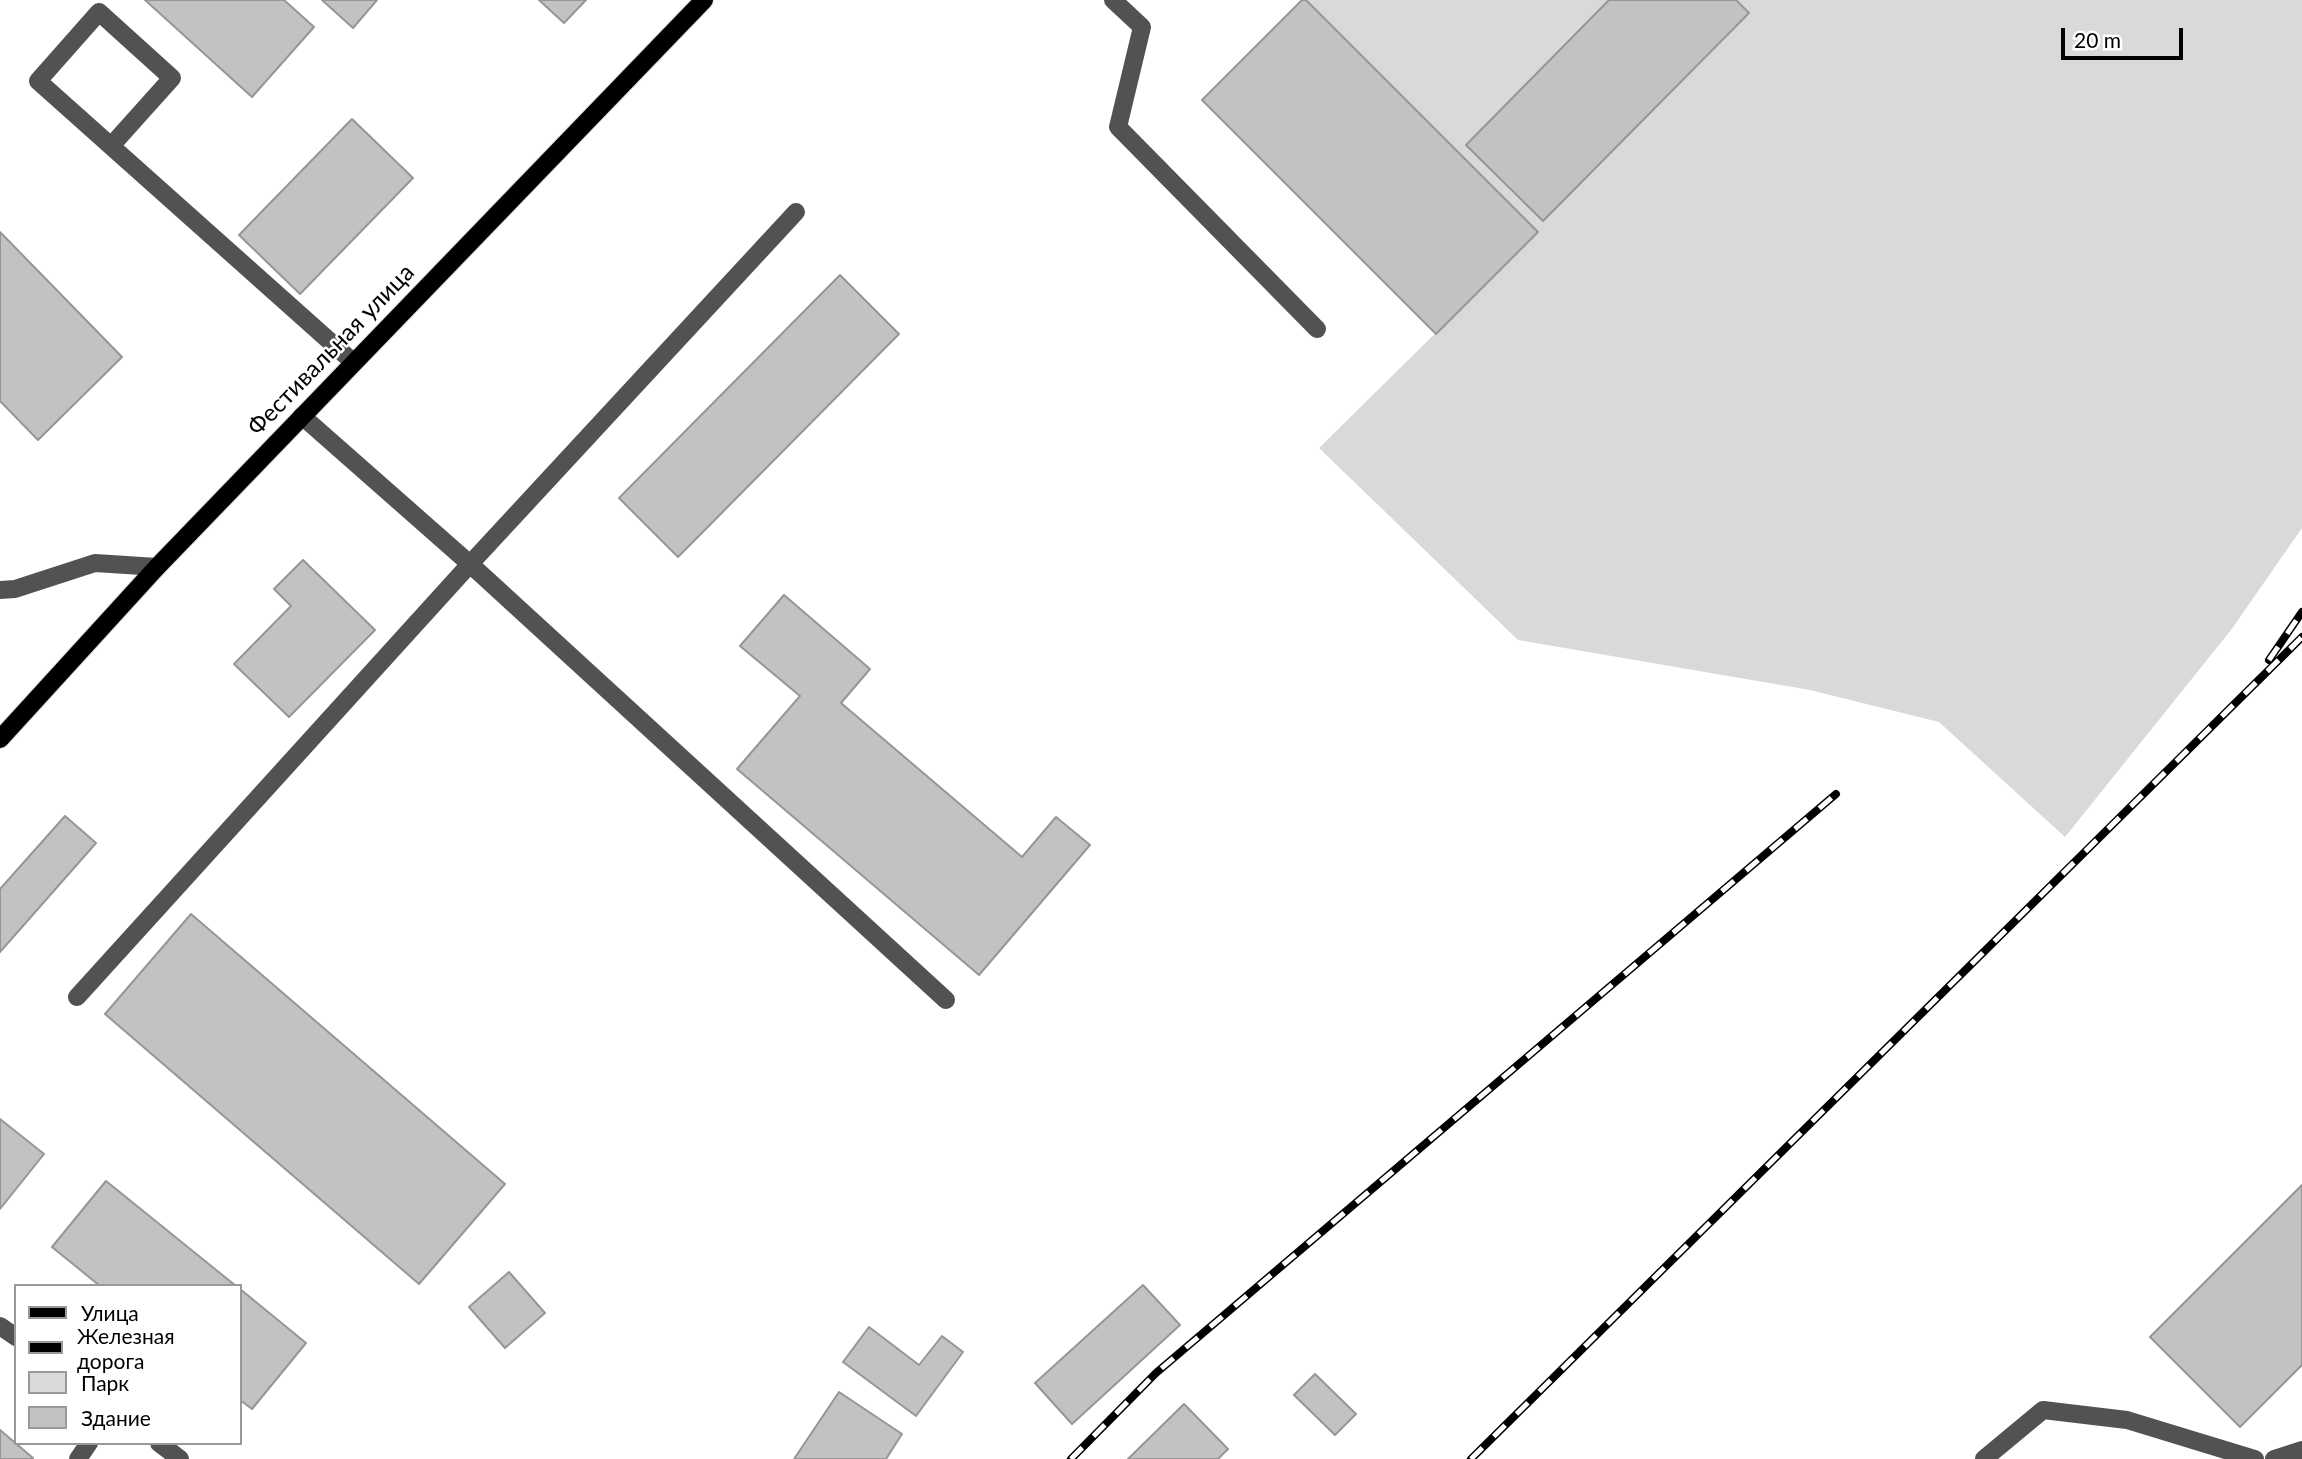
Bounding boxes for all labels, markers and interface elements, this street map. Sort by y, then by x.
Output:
scale bar [2064,14,2186,58]
text: 20 m [2074,27,2121,52]
street label: Фестивальная улица [242,258,420,442]
legend [14,1284,242,1445]
text: Улица [81,1300,139,1325]
text: Железная дорога [77,1323,175,1373]
text: Парк [81,1370,129,1395]
text: Здание [81,1405,151,1430]

